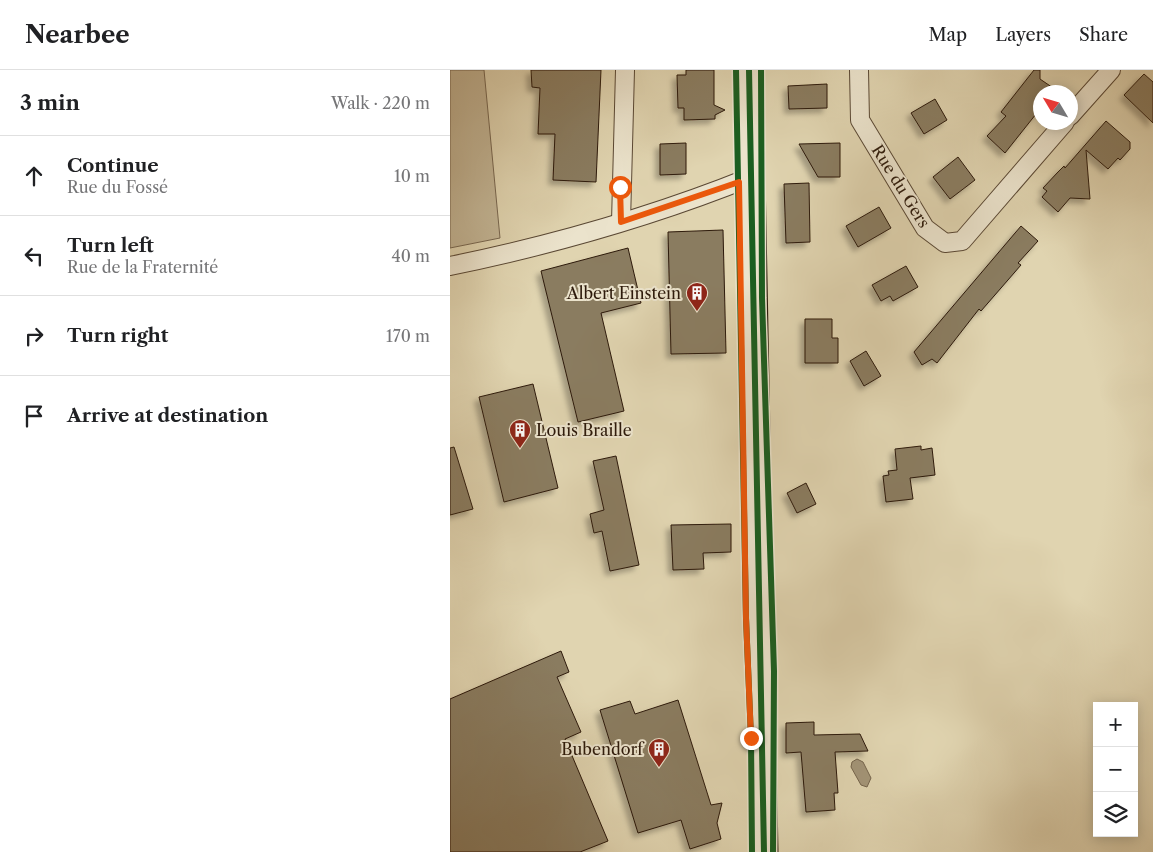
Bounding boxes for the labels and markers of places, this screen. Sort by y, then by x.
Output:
building icon: Albert Einstein [685,281,709,312]
place label: Albert Einstein [566,283,681,303]
building icon: Louis Braille [508,418,532,449]
place label: Louis Braille [536,420,632,440]
building icon: Bubendorf [647,737,671,768]
place label: Bubendorf [561,739,645,759]

